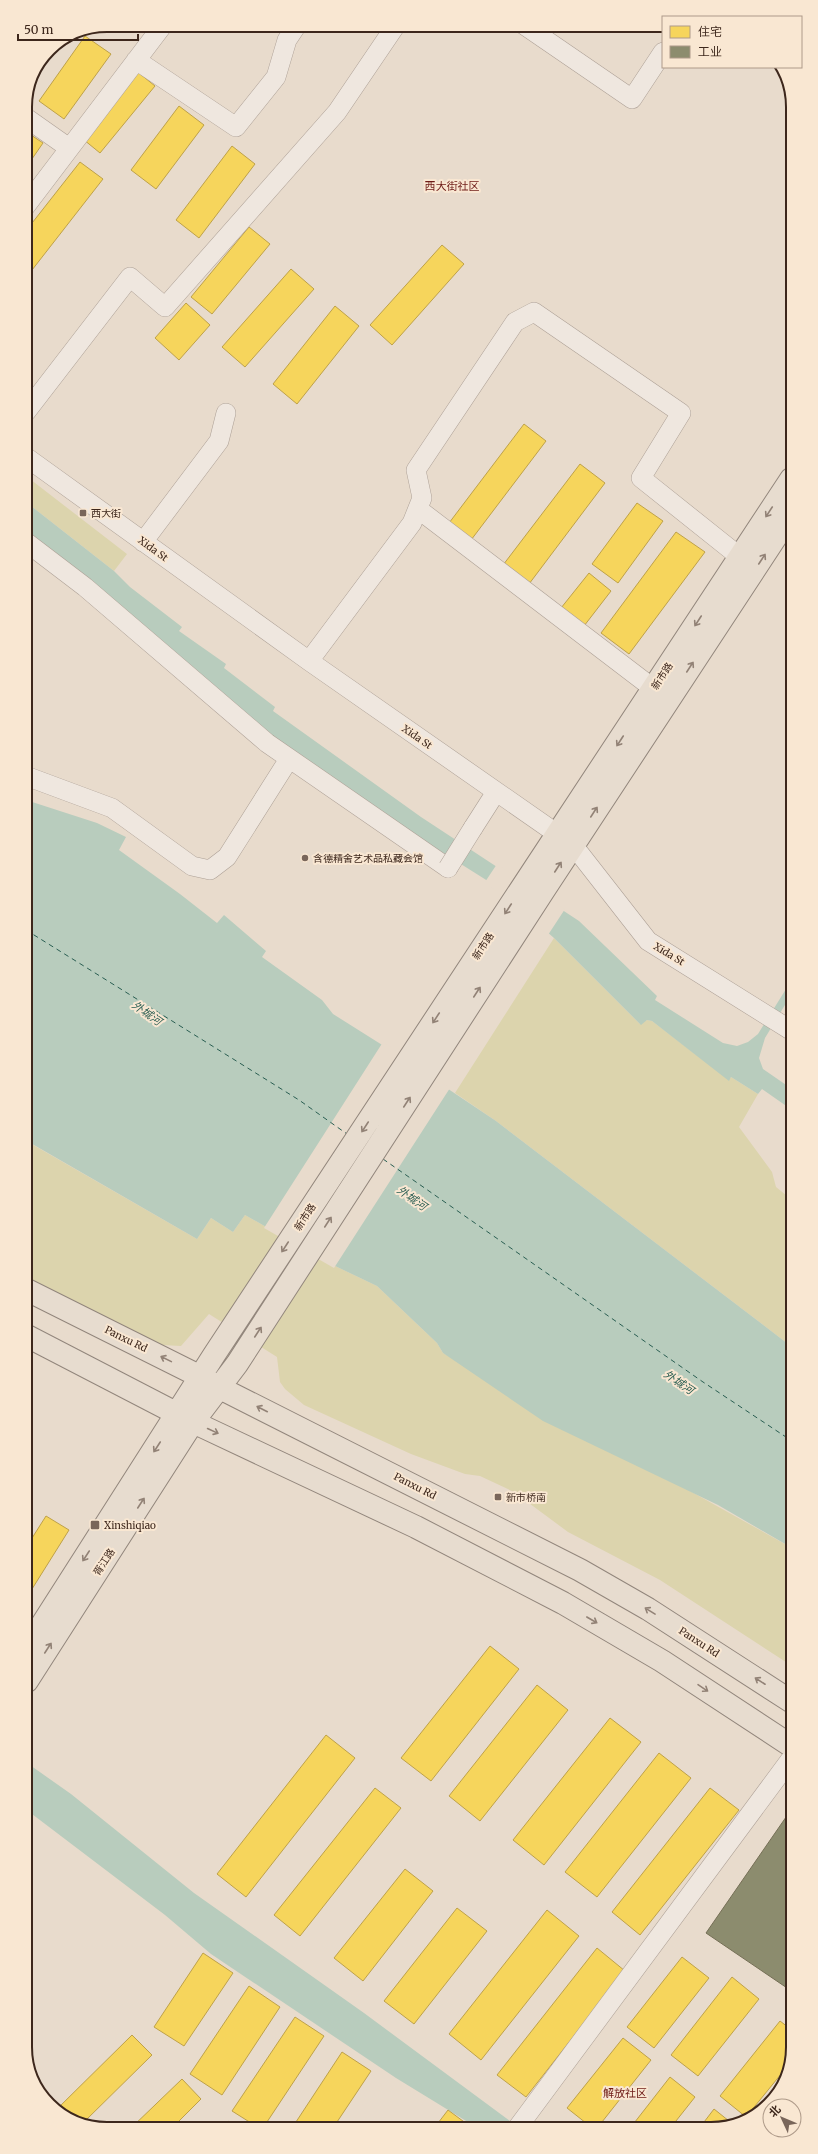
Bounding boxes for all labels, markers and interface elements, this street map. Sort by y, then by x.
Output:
scale bar [18,16,138,42]
legend [662,16,802,68]
text: 50 m [24,22,53,37]
text: 住宅 [698,24,722,39]
text: 工业 [698,44,722,59]
district label: 西大街社区 [425,179,480,193]
one-way arrow [765,506,773,518]
place label: 西大街 [91,507,121,520]
marker: 西大街 [78,508,88,518]
street label: Xida St [135,534,171,564]
one-way arrow [757,553,766,564]
one-way arrow [694,615,702,626]
street label: 新市路 [648,660,676,692]
one-way arrow [686,662,694,673]
street label: Xida St [399,722,435,752]
one-way arrow [616,735,624,746]
one-way arrow [591,806,599,818]
place label: 含德精舍艺术品私藏会馆 [313,852,423,865]
marker: 含德精舍艺术品私藏会馆 [300,853,310,863]
one-way arrow [554,862,562,873]
one-way arrow [503,904,512,915]
street label: 新市路 [469,930,497,962]
street label: Xida St [651,940,687,968]
one-way arrow [473,987,481,998]
water label: 外城河 [129,998,166,1029]
one-way arrow [432,1012,440,1023]
one-way arrow [402,1096,411,1107]
one-way arrow [361,1121,369,1132]
water label: 外城河 [394,1183,431,1214]
street label: 新市路 [291,1201,319,1233]
one-way arrow [324,1217,333,1228]
one-way arrow [281,1241,289,1253]
street label: Panxu Rd [103,1323,149,1355]
one-way arrow [254,1326,262,1337]
one-way arrow [161,1355,173,1362]
water label: 外城河 [661,1367,698,1398]
one-way arrow [256,1405,268,1412]
one-way arrow [206,1428,218,1435]
one-way arrow [153,1441,161,1452]
street label: Panxu Rd [392,1470,438,1502]
place label: 新市桥南 [506,1491,546,1504]
marker: 新市桥南 [493,1492,503,1502]
one-way arrow [137,1498,145,1509]
marker: Xinshiqiao [89,1519,101,1531]
place label: Xinshiqiao [104,1519,156,1532]
street label: 胥江路 [90,1546,118,1578]
one-way arrow [82,1550,90,1562]
one-way arrow [644,1606,656,1614]
one-way arrow [586,1617,598,1625]
street label: Panxu Rd [676,1624,722,1660]
one-way arrow [45,1642,53,1654]
one-way arrow [754,1676,766,1684]
one-way arrow [697,1684,708,1692]
district label: 解放社区 [603,2086,647,2100]
north arrow [762,2098,802,2138]
text: 北 [766,2102,784,2120]

